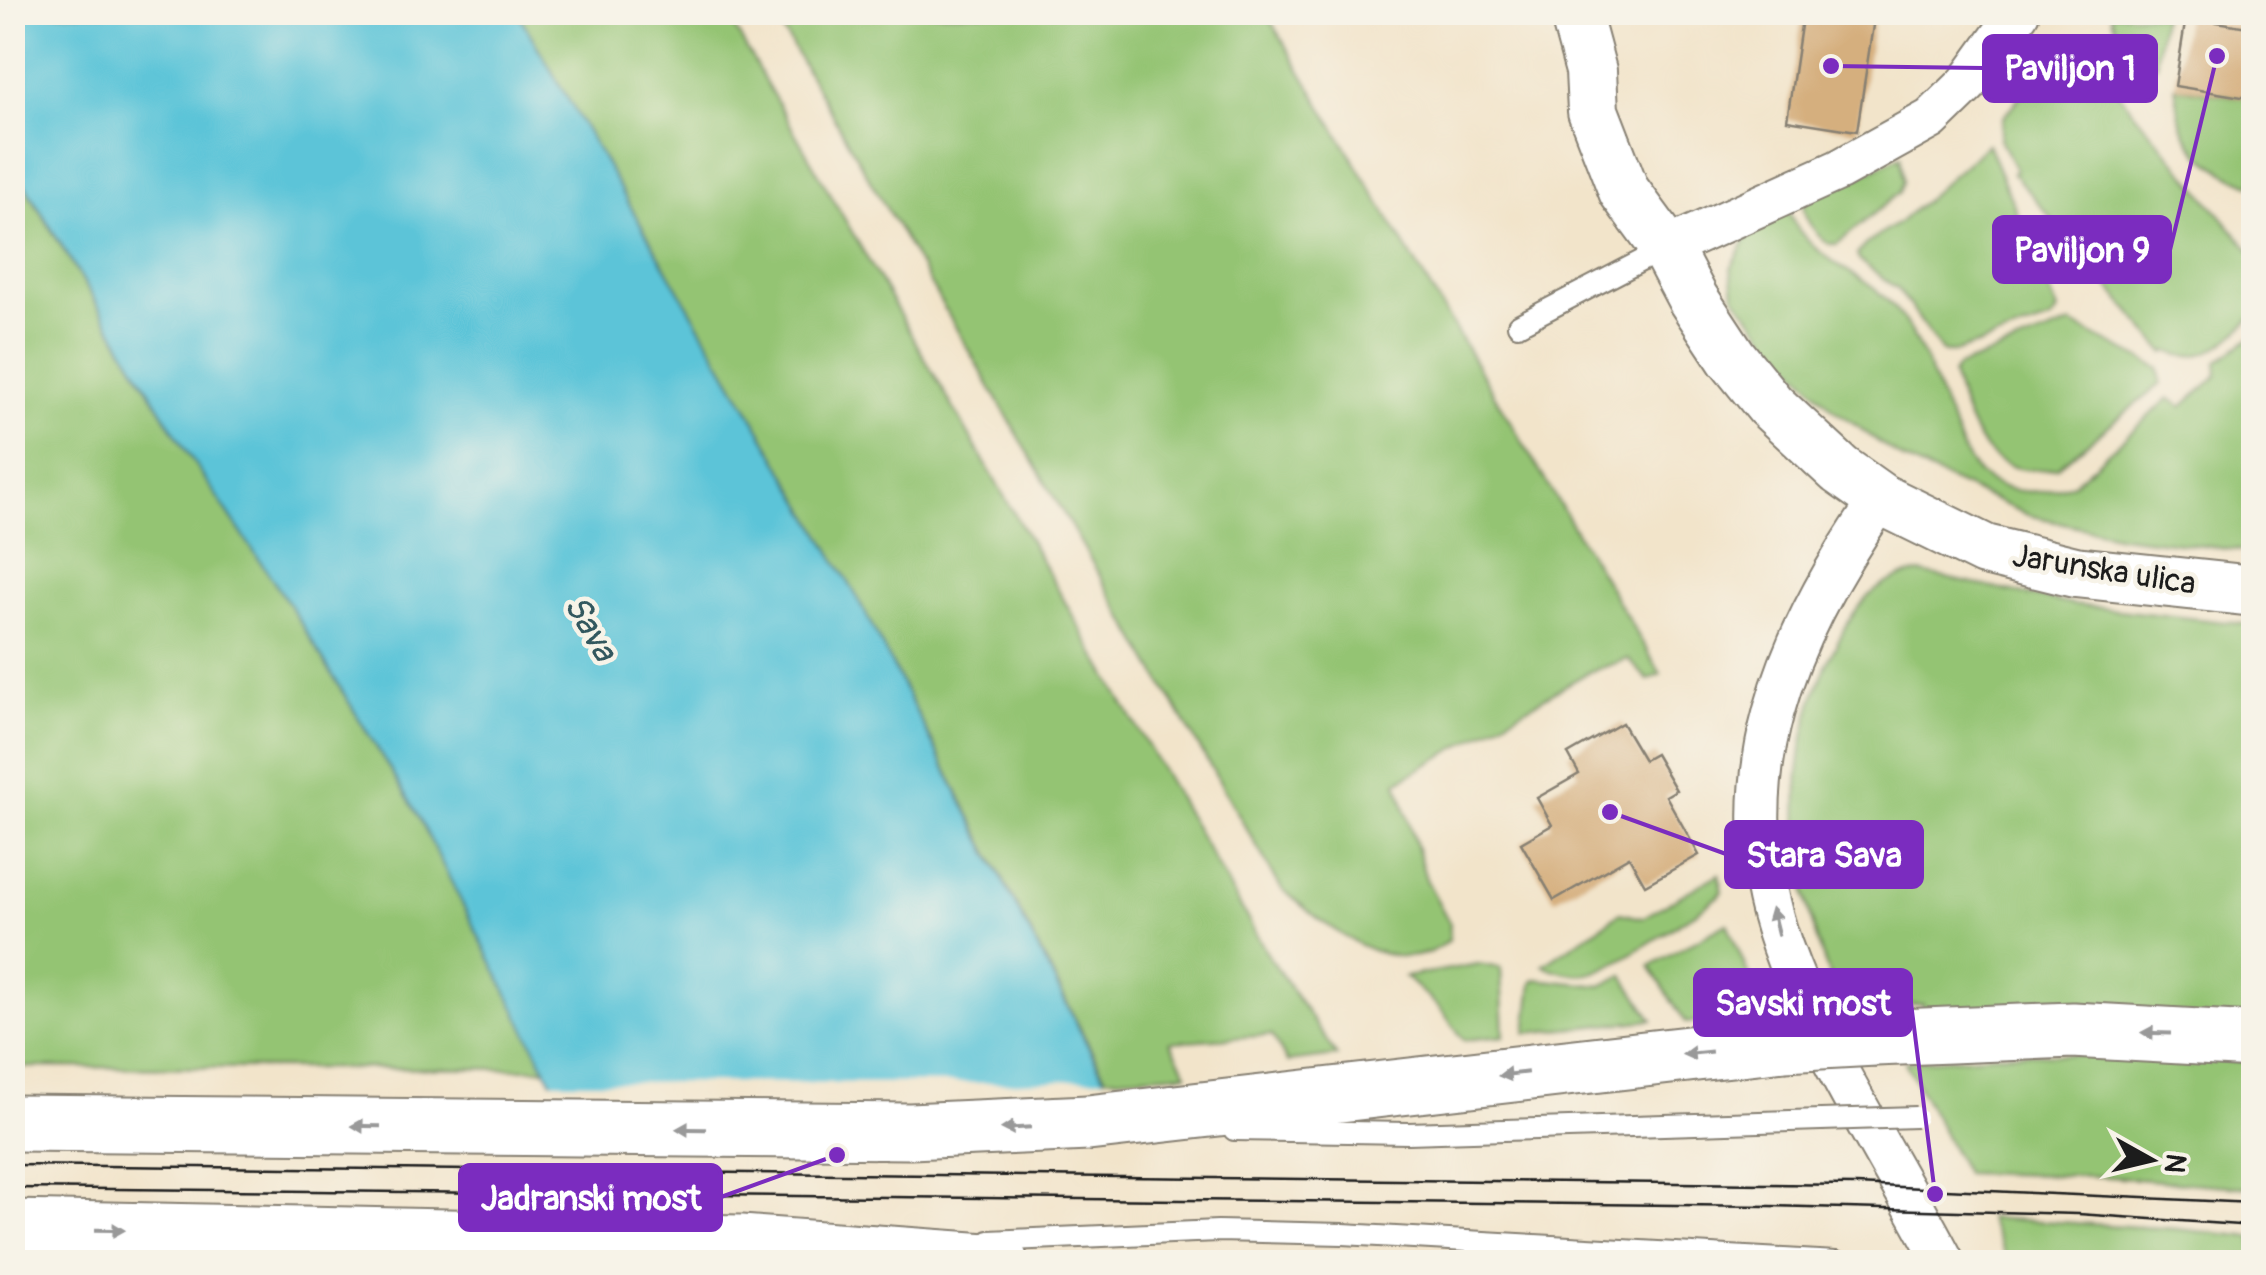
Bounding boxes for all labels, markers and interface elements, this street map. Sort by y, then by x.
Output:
callout: Paviljon 1 [1984,36,2156,101]
text: Paviljon 1 [2004,47,2136,91]
callout: Paviljon 9 [1994,217,2170,282]
text: Paviljon 9 [2014,229,2150,273]
street label: Jarunska ulica [2009,536,2199,604]
water label: Sava [554,587,627,670]
callout: Stara Sava [1726,822,1922,887]
text: Stara Sava [1746,834,1902,878]
one-way arrow [1767,906,1783,937]
callout: Savski most [1695,970,1911,1035]
text: Savski most [1715,982,1892,1026]
one-way arrow [2140,1025,2172,1041]
one-way arrow [1680,1045,1712,1061]
one-way arrow [1496,1066,1528,1082]
north arrow [2101,1110,2201,1210]
one-way arrow [349,1118,381,1134]
one-way arrow [999,1120,1031,1136]
one-way arrow [674,1121,706,1137]
text: N [2156,1151,2193,1175]
callout: Jadranski most [460,1165,721,1230]
text: Jadranski most [481,1177,702,1221]
one-way arrow [94,1222,126,1238]

